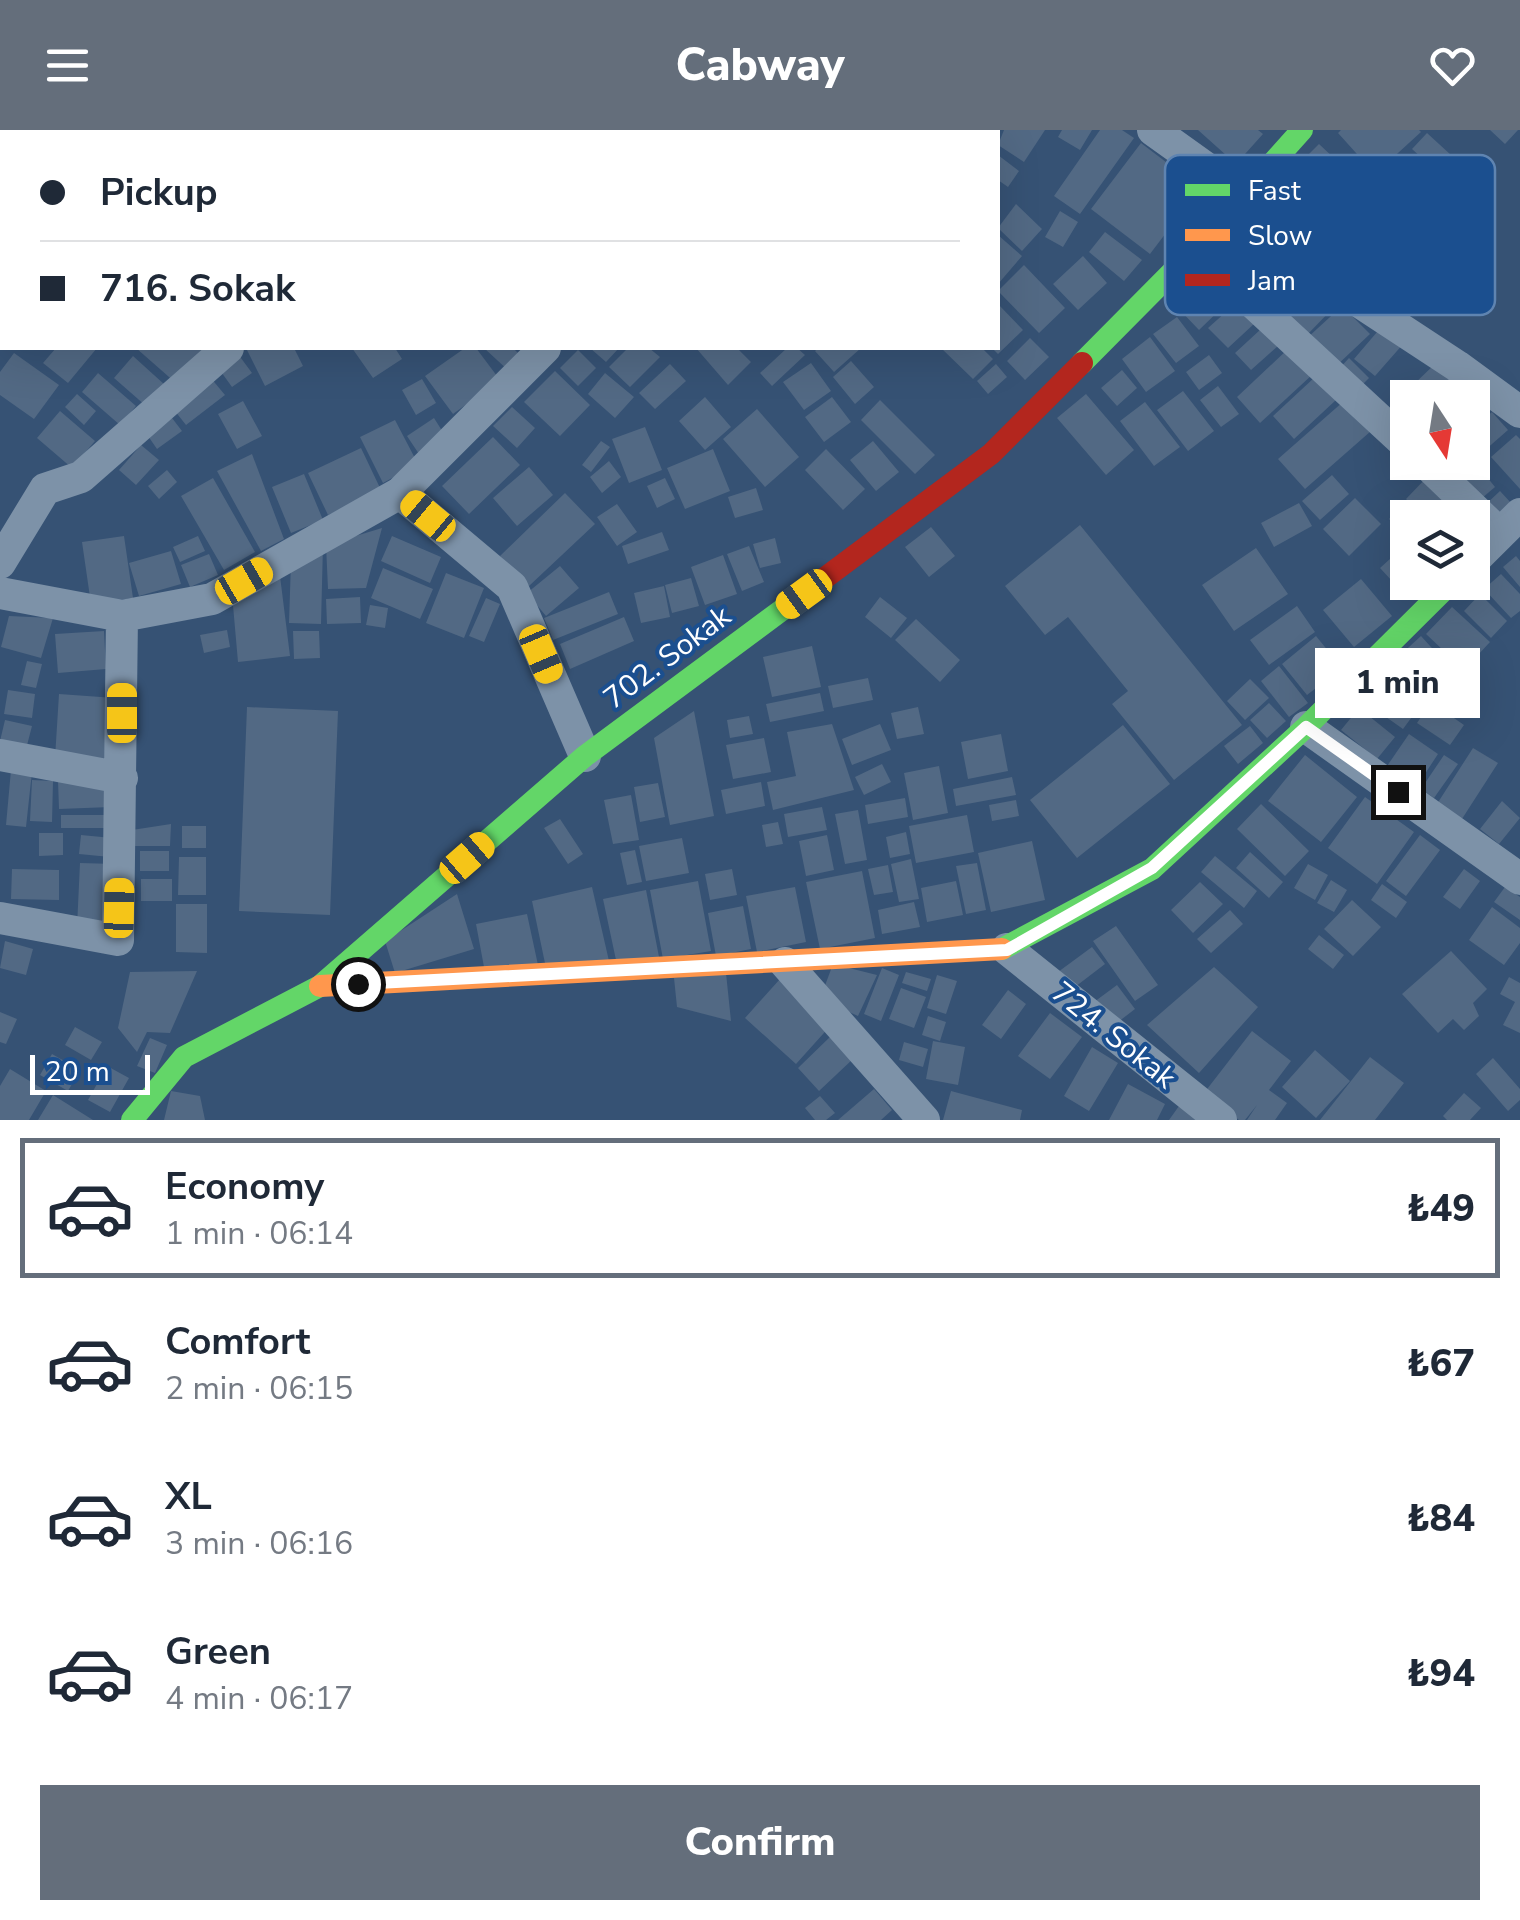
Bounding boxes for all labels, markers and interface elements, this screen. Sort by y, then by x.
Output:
text: Cabway [675,35,845,96]
icon: menu [40,38,95,93]
icon: heart [1425,38,1480,93]
legend [1165,155,1495,315]
text: Pickup [100,167,218,218]
text: Fast [1248,172,1301,210]
text: Slow [1248,217,1312,255]
text: Jam [1247,262,1296,300]
text: 716. Sokak [100,263,295,314]
north arrow [1390,380,1490,480]
map controls [1390,380,1490,600]
car [395,485,461,547]
button: layers [1390,500,1490,600]
car [211,553,277,609]
car [771,564,837,624]
street label: 702. Sokak [595,595,740,719]
car [515,621,567,687]
callout: 1 min [1316,647,1480,717]
text: 1 min [1355,661,1440,704]
car [107,683,137,743]
route end [1376,770,1421,815]
car [435,827,499,889]
car [103,878,135,938]
route start [336,962,381,1007]
street label: 724. Sokak [1043,972,1185,1099]
scale bar [30,1050,150,1094]
text: 20 m [45,1053,110,1091]
text: Economy [165,1161,324,1212]
icon: car [45,1163,135,1253]
text: ₺49 [1407,1183,1475,1234]
text: 1 min · 06:14 [165,1212,353,1255]
text: Comfort [165,1316,310,1367]
icon: car [45,1318,135,1408]
text: ₺67 [1407,1338,1475,1389]
text: 2 min · 06:15 [165,1367,353,1410]
text: XL [165,1471,212,1522]
icon: car [45,1473,135,1563]
text: ₺84 [1407,1493,1475,1544]
text: 3 min · 06:16 [165,1522,353,1565]
text: Green [165,1626,271,1677]
icon: car [45,1628,135,1718]
text: ₺94 [1407,1648,1475,1699]
text: 4 min · 06:17 [165,1677,353,1720]
button: Confirm [40,1785,1480,1900]

